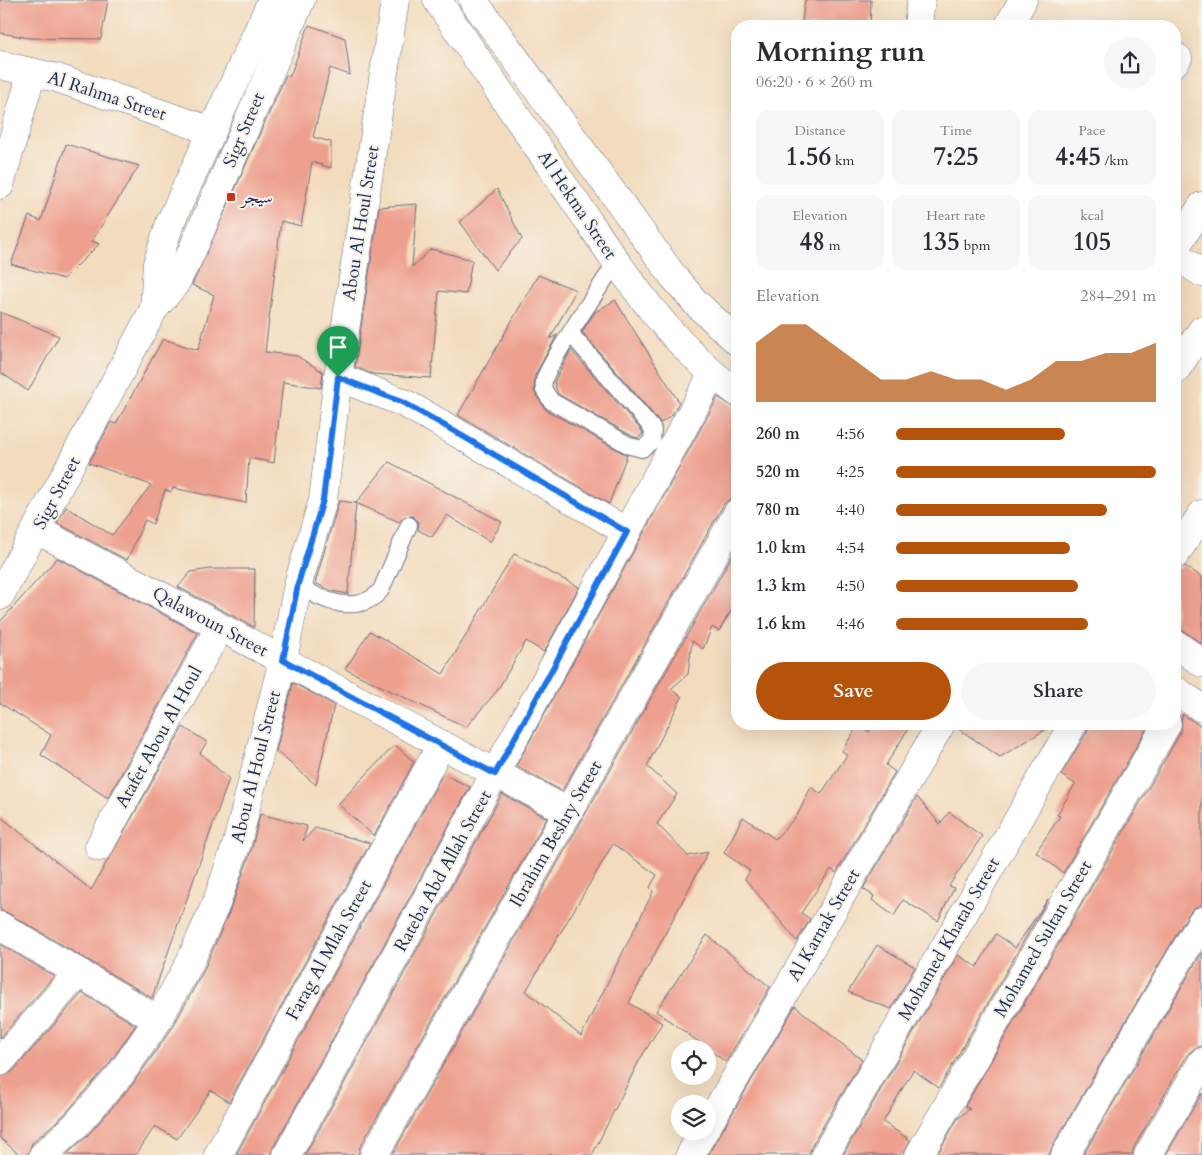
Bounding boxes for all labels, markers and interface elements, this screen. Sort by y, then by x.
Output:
text: Morning run [756,33,925,71]
button: share [1104,37,1156,89]
street label: Al Rahma Street [44,65,170,127]
text: 06:20 · 6 × 260 m [756,71,873,93]
street label: Sigr Street [217,89,271,171]
text: Distance [794,121,846,140]
text: Time [940,121,972,140]
text: Pace [1078,121,1106,140]
text: 1.56 [786,140,831,174]
text: 7:25 [933,140,979,174]
text: 4:45 [1055,140,1101,174]
street label: Abou Al Houl Street [336,143,386,302]
street label: Al Hekma Street [531,146,623,265]
text: km [831,151,854,170]
text: /km [1101,151,1129,170]
place label: سيجر [239,185,273,210]
marker: سيجر [225,191,237,203]
text: Elevation [792,206,848,225]
text: Heart rate [926,206,986,225]
text: kcal [1080,206,1104,225]
text: 48 [799,225,825,259]
text: 135 [922,225,960,259]
text: 105 [1073,225,1111,259]
text: m [825,236,841,255]
text: bpm [960,236,991,255]
text: Elevation [756,285,820,307]
text: 284–291 m [1080,285,1156,307]
pin [317,326,359,377]
icon: arrive [324,333,352,361]
text: 260 m [756,423,800,445]
text: 4:56 [836,423,865,445]
street label: Sigr Street [27,452,87,534]
text: 520 m [756,461,800,483]
text: 4:25 [836,461,865,483]
text: 780 m [756,499,800,521]
text: 4:40 [836,499,865,521]
text: 1.0 km [756,537,806,559]
text: 4:54 [836,537,865,559]
text: 1.3 km [756,575,806,597]
text: 4:50 [836,575,865,597]
street label: Qalawoun Street [148,581,273,663]
text: 1.6 km [756,613,806,635]
text: 4:46 [836,613,865,635]
street label: Atafet Abou Al Houl [110,661,209,813]
button: Save [756,662,951,720]
button: Share [961,662,1156,720]
street label: Abou Al Houl Street [225,688,287,846]
street label: Ibrahim Beshry Street [504,756,608,912]
street label: Rateba Abd Allah Street [388,786,498,956]
street label: Mohamed Khatab Street [892,853,1006,1025]
street label: Mohamed Sultan Street [988,856,1098,1022]
street label: Al Karnak Street [782,864,866,986]
street label: Farag Al Mlah Street [280,875,378,1025]
map controls [671,1040,716,1140]
button: locate [671,1040,716,1085]
button: layers [671,1095,716,1140]

